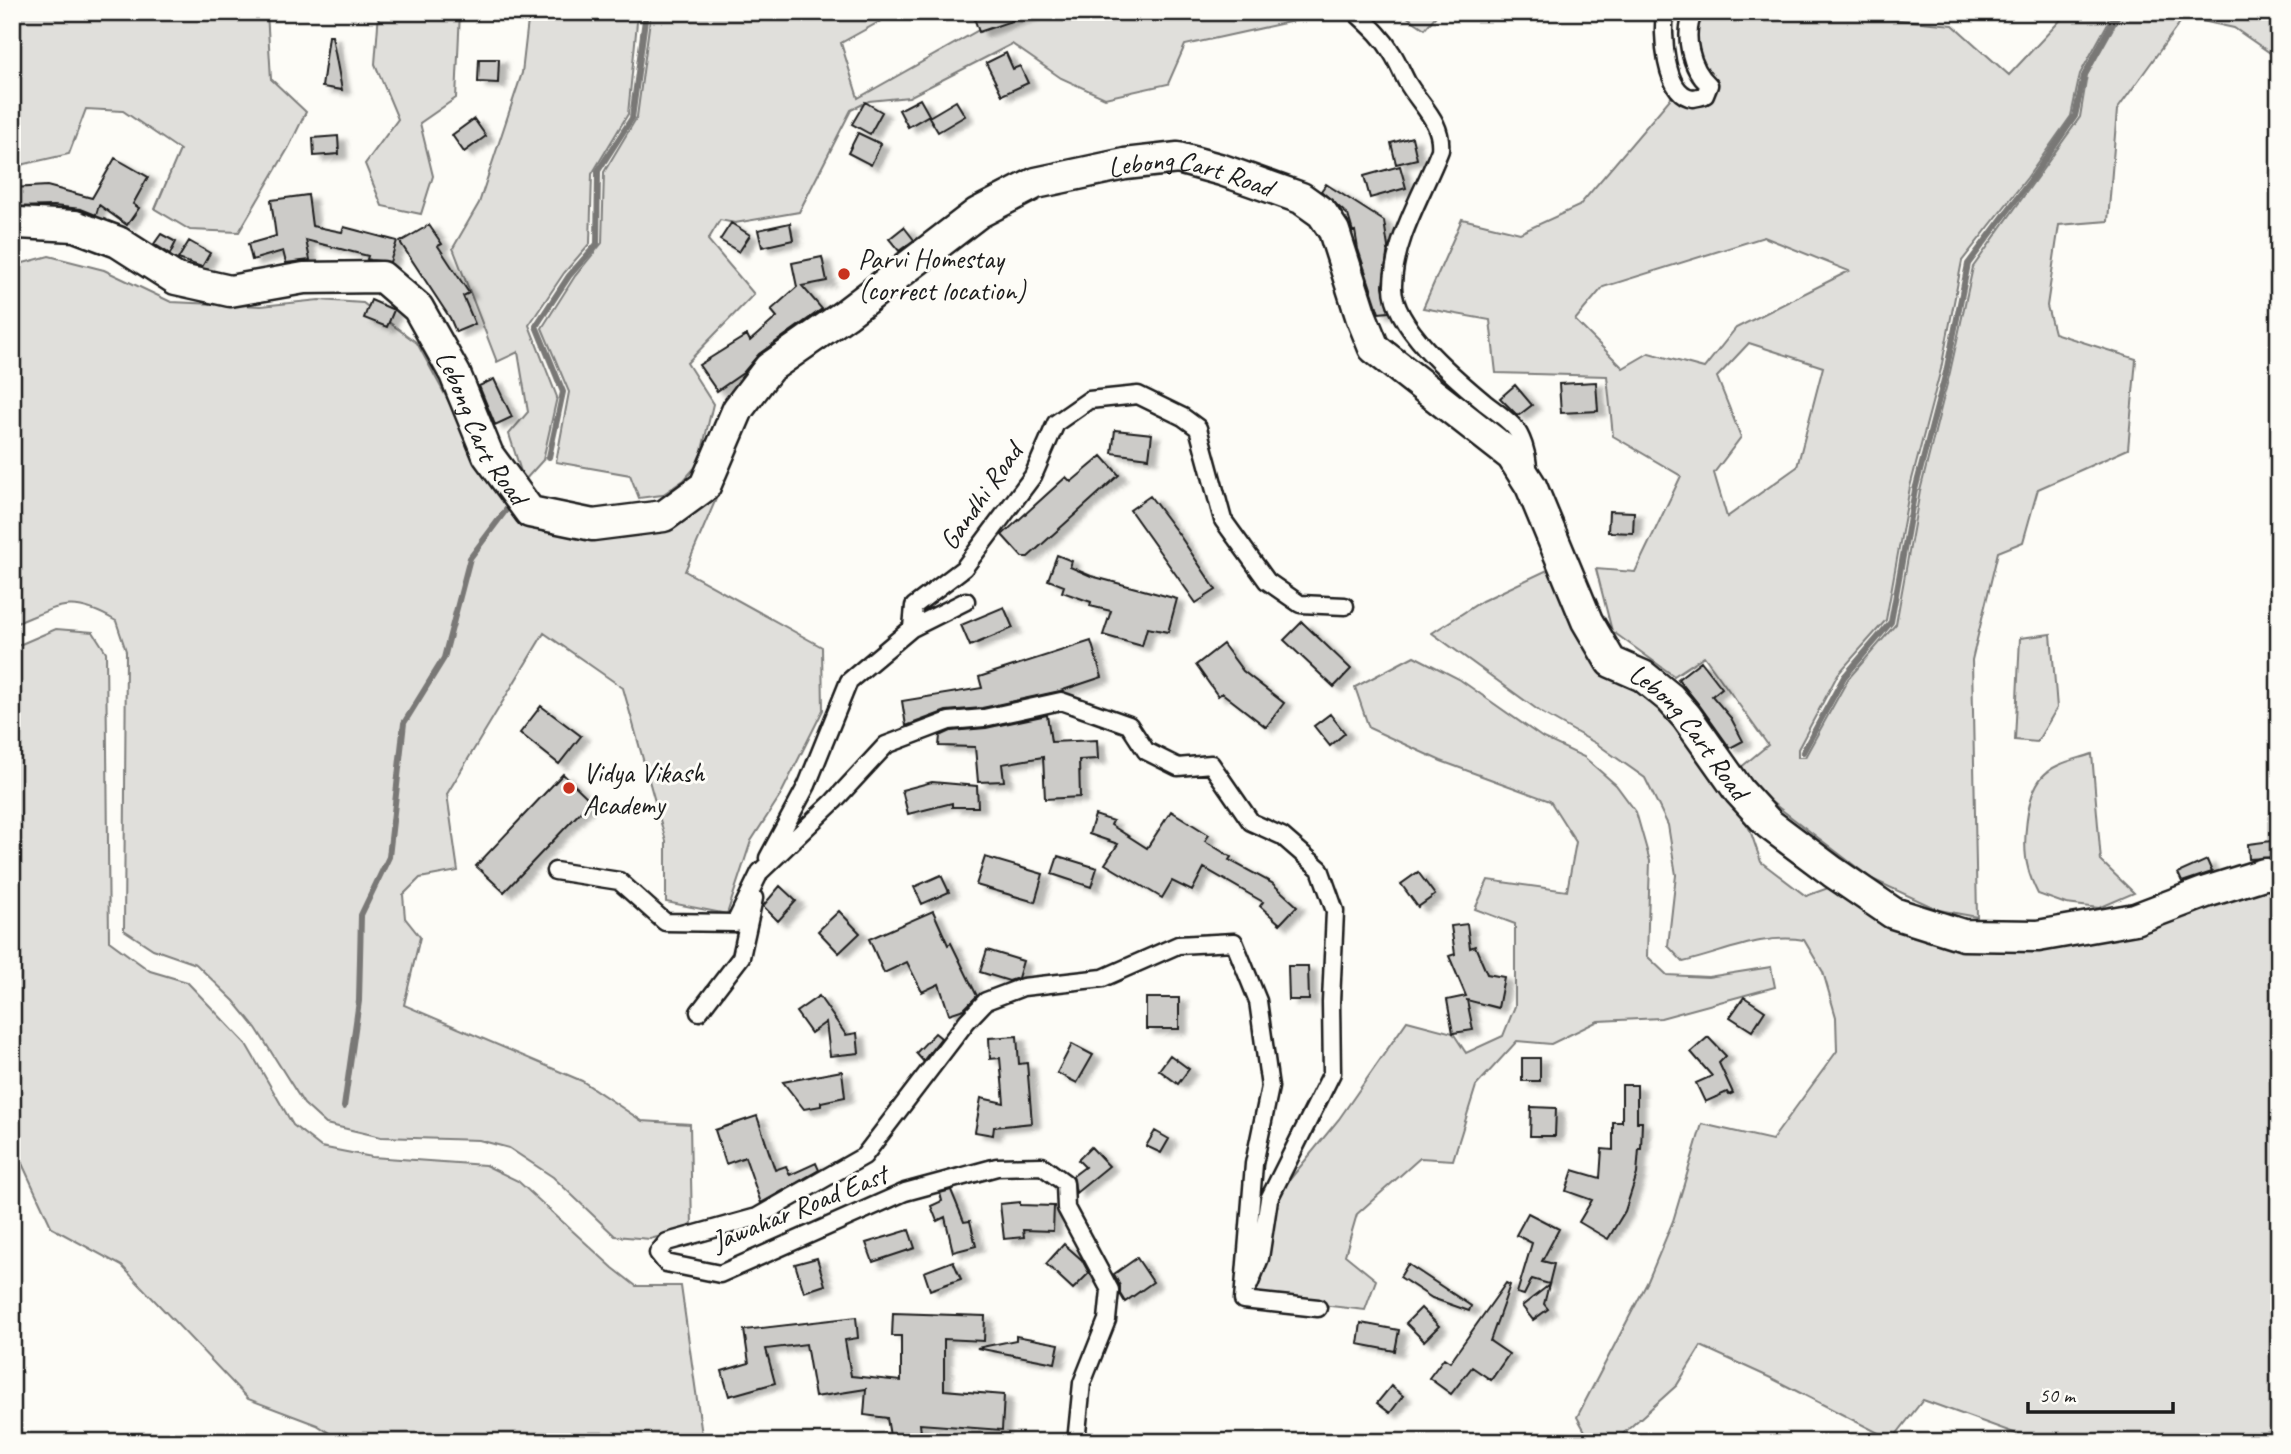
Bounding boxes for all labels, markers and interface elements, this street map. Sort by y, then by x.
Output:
street label: Lebong Cart Road [1104,141,1281,206]
place label: Parvi Homestay (correct location) [858,241,1027,308]
marker: Parvi Homestay (correct location) [836,266,852,282]
street label: Lebong Cart Road [427,344,538,515]
street label: Gandhi Road [931,433,1032,556]
street label: Lebong Cart Road [1624,655,1758,810]
place label: Vidya Vikash Academy [583,755,705,822]
marker: Vidya Vikash Academy [561,780,577,796]
street label: Jawahar Road East [705,1155,895,1259]
scale bar [2028,1370,2174,1414]
text: 50 m [2039,1382,2077,1408]

